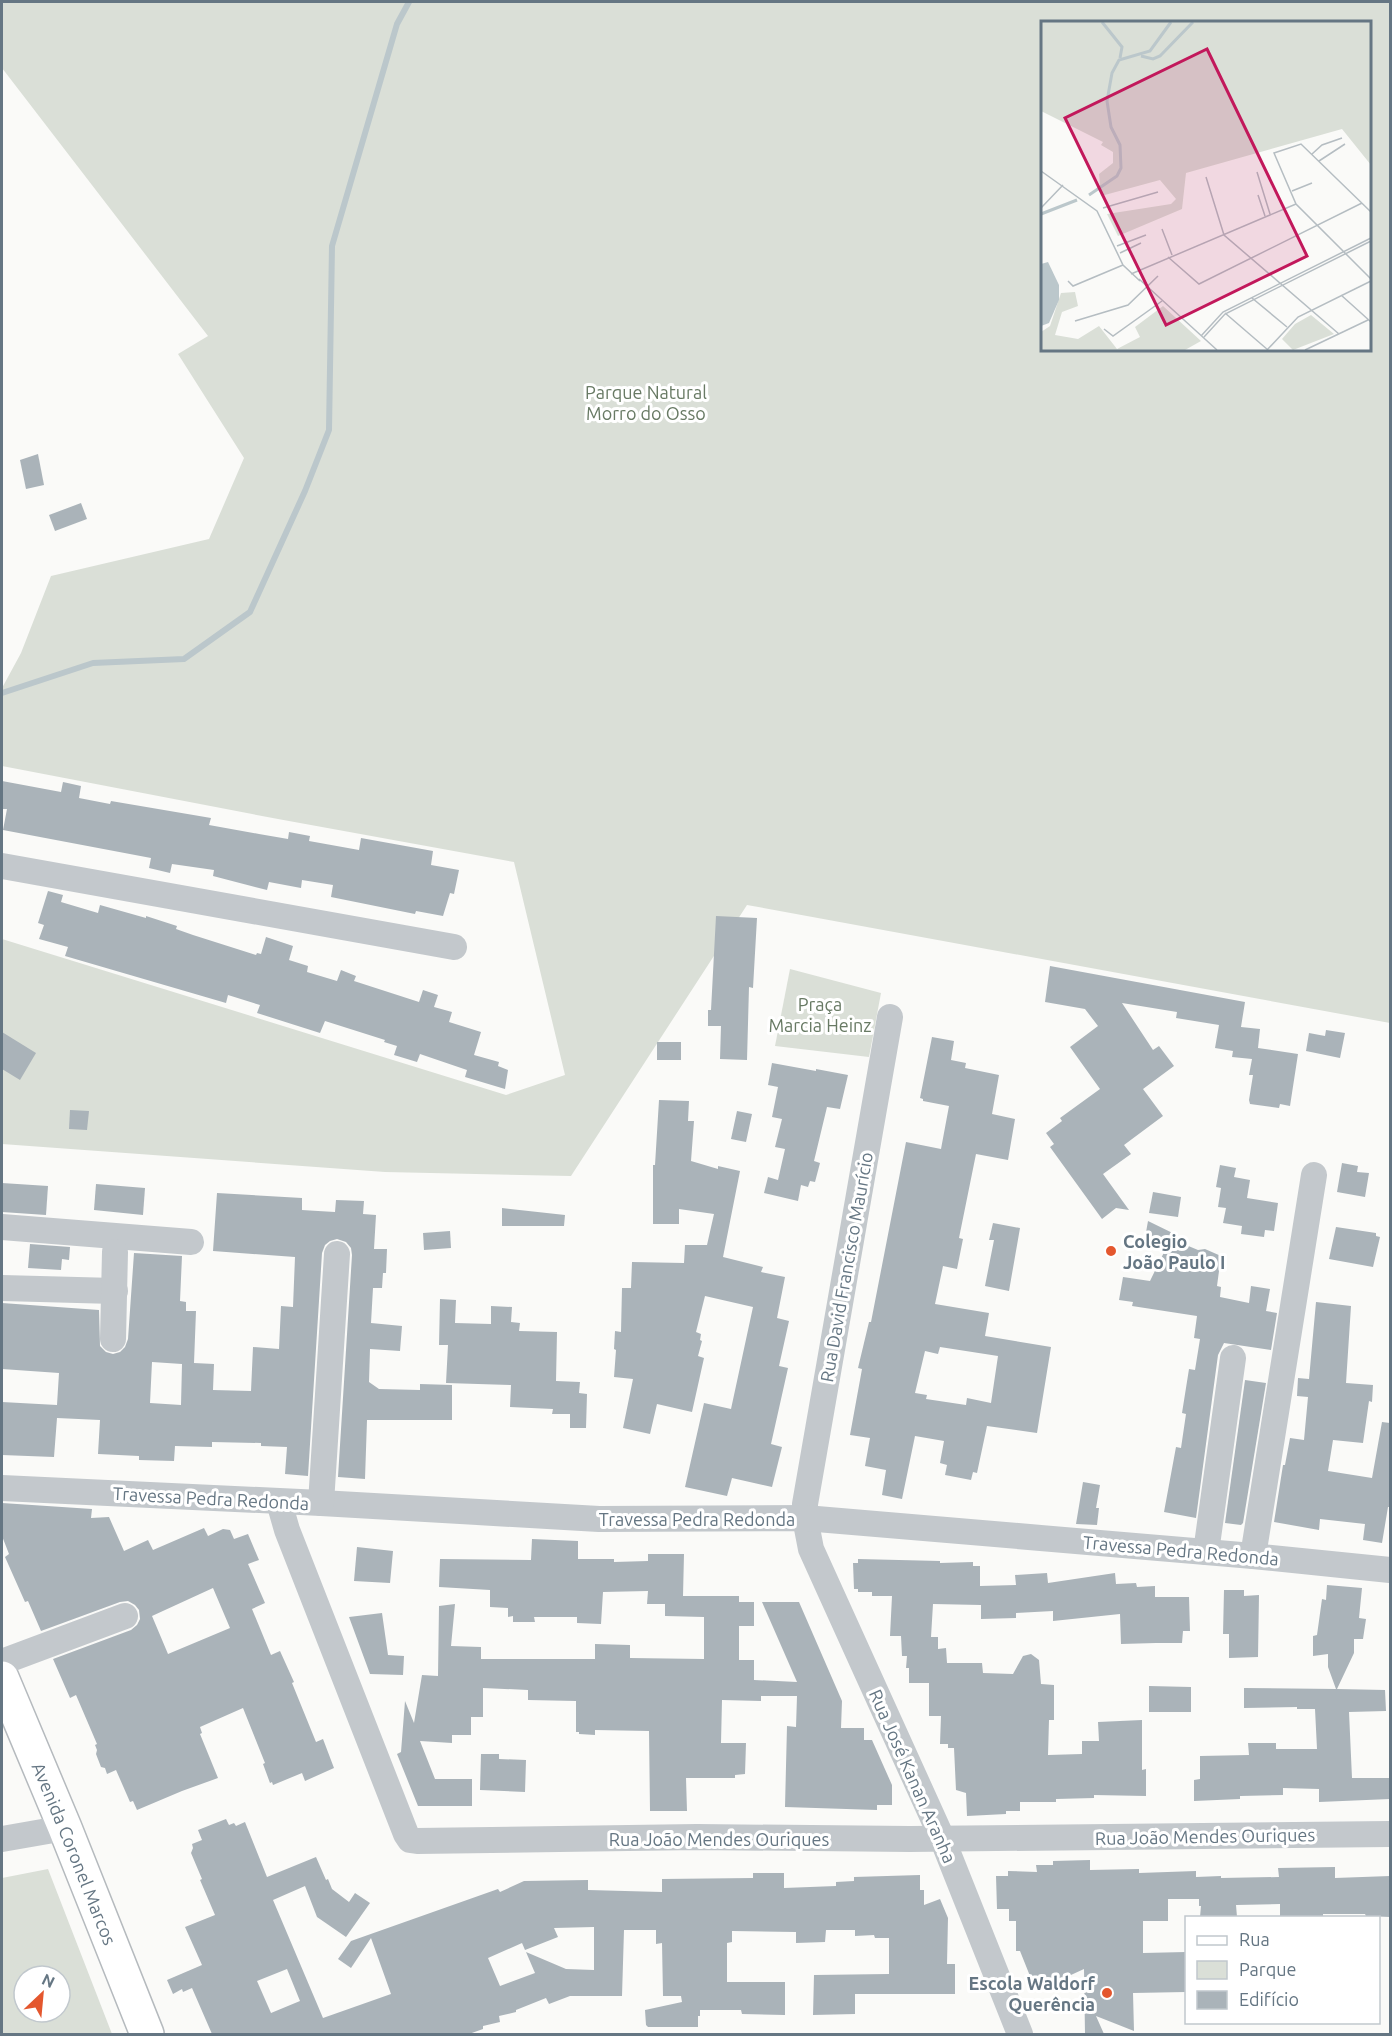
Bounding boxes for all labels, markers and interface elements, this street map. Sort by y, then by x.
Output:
inset map [1041,21,1371,351]
park label: Parque Natural Morro do Osso [585,382,707,423]
park label: Praça Marcia Heinz [768,994,872,1035]
street label: Rua David Francisco Maurício [816,1150,876,1384]
place label: Colegio João Paulo I [1123,1231,1225,1272]
marker: Colegio João Paulo I [1104,1244,1118,1258]
street label: Travessa Pedra Redonda [112,1483,310,1513]
street label: Travessa Pedra Redonda [599,1509,795,1529]
street label: Travessa Pedra Redonda [1082,1531,1280,1569]
street label: Rua José Kanan Aranha [866,1686,960,1866]
street label: Avenida Coronel Marcos [29,1759,121,1948]
street label: Rua João Mendes Ouriques [1095,1824,1316,1848]
street label: Rua João Mendes Ouriques [609,1829,829,1849]
legend [1185,1916,1380,2024]
text: Rua [1239,1929,1270,1949]
text: Parque [1239,1959,1296,1979]
north arrow [12,1964,72,2024]
text: N [39,1970,58,1991]
place label: Escola Waldorf Querência [969,1973,1096,2014]
marker: Escola Waldorf Querência [1100,1986,1114,2000]
text: Edifício [1239,1989,1299,2009]

